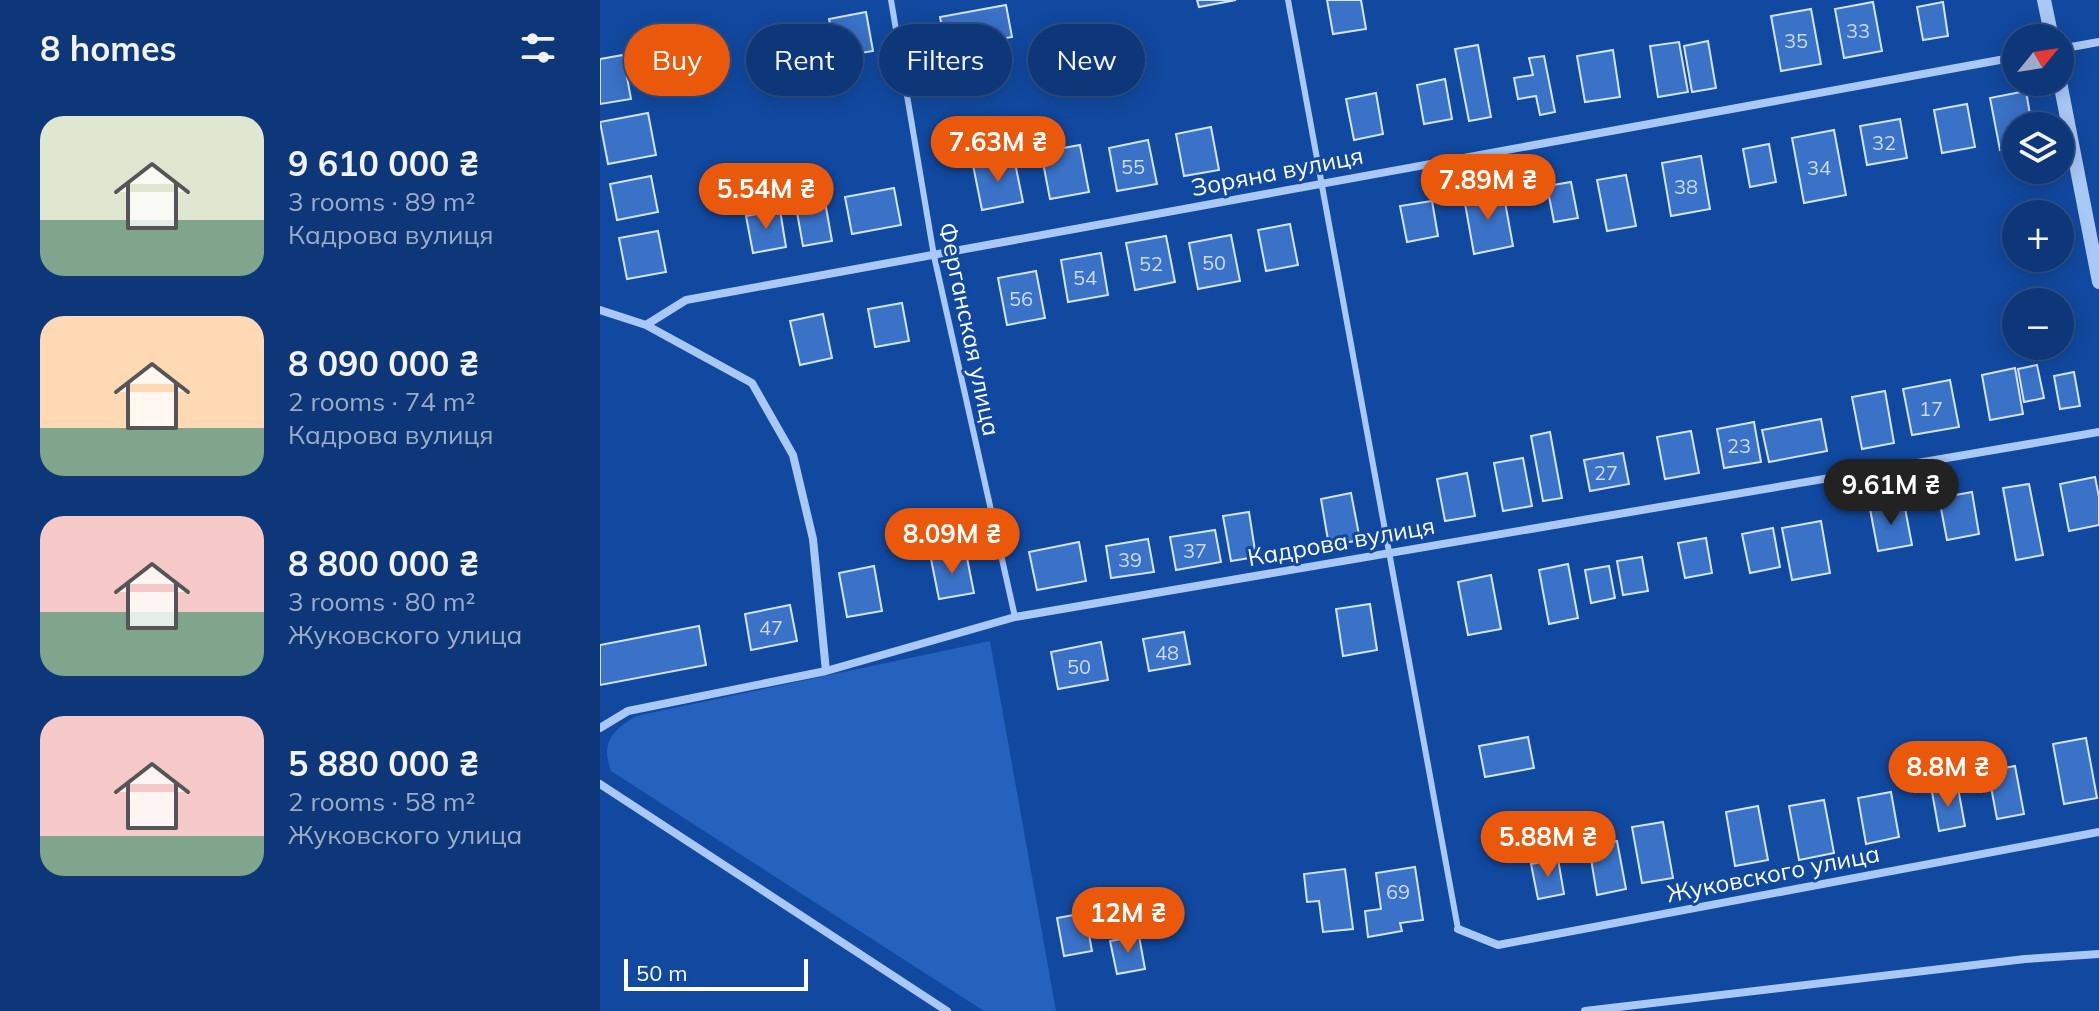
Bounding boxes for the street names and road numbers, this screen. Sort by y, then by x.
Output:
street label: Зоряна вулиця [1188,140,1366,202]
street label: Ферганская улица [933,220,1007,438]
street label: Кадрова вулиця [1245,510,1437,572]
street label: Жуковского улица [1664,838,1882,908]

